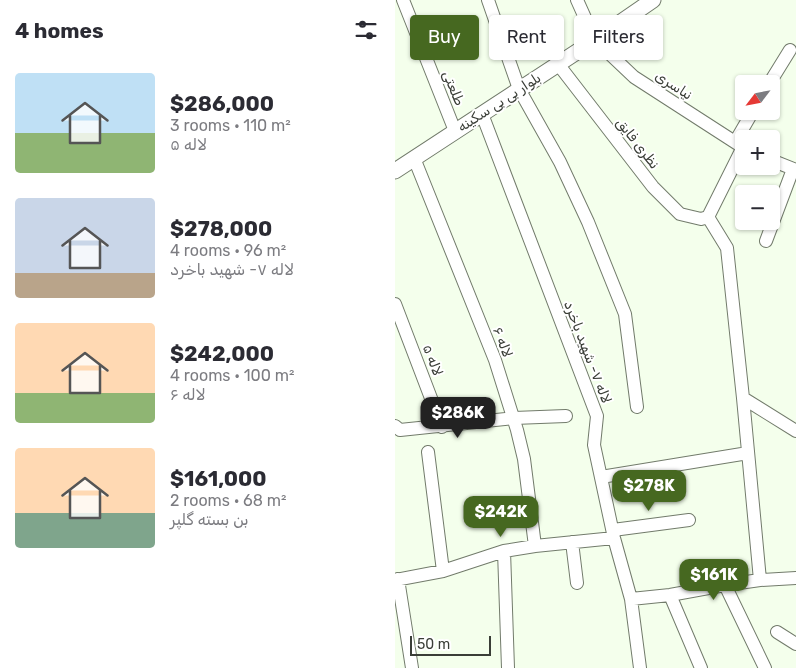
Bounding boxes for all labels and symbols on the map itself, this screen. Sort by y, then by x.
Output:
street label: نیاسری [652,67,696,104]
street label: طلعتی [439,68,468,108]
street label: بلوار بی بی سکینه [454,69,544,136]
north arrow [735,75,780,120]
street label: نظری فایق [612,114,663,172]
street label: لاله ۷- شهید باخرد [560,298,615,406]
street label: لاله ۶ [489,325,516,360]
street label: لاله ۵ [419,342,446,378]
pin: $286K [423,396,493,439]
pin: $278K [614,470,684,512]
pin: $242K [466,496,536,538]
pin: $161K [679,558,749,601]
scale bar [410,633,491,656]

